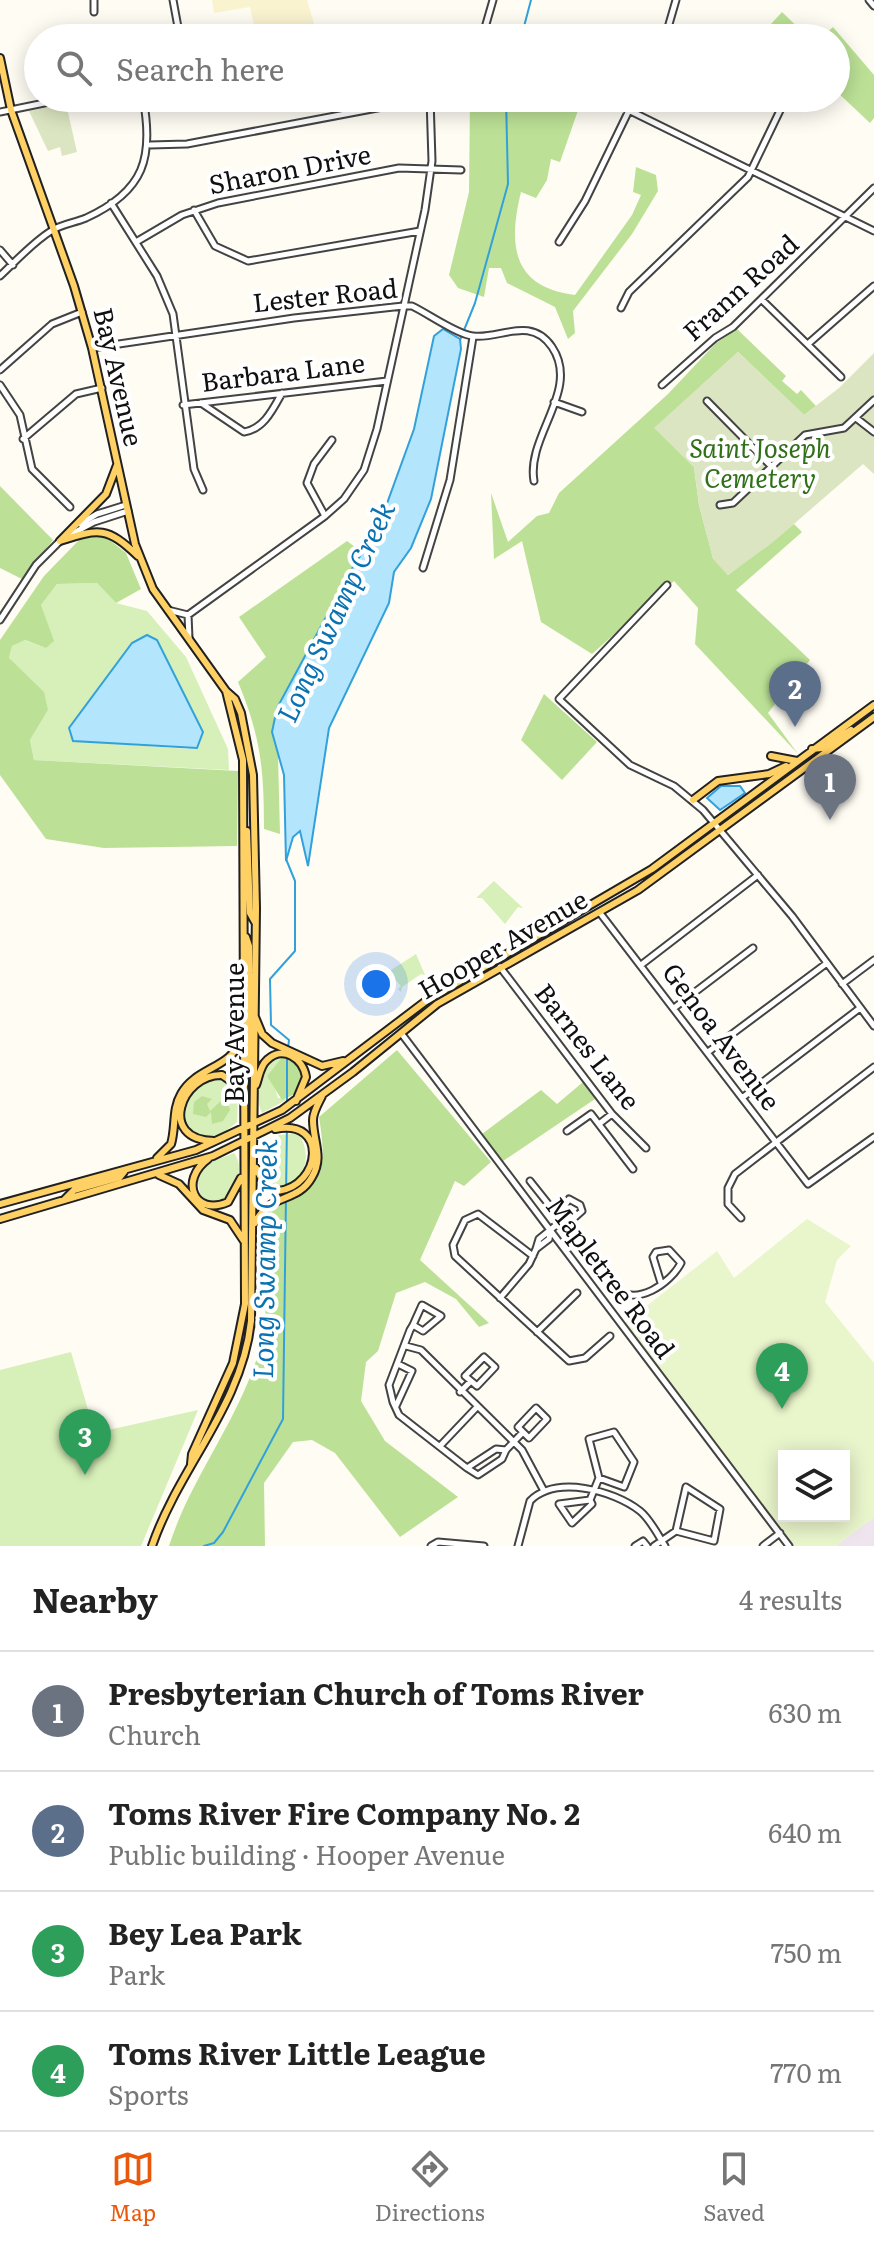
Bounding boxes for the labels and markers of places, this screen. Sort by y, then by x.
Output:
pin: 2 [769,661,821,727]
pin: 1 [804,754,856,820]
pin: 4 [756,1343,808,1409]
pin: 3 [59,1409,111,1475]

